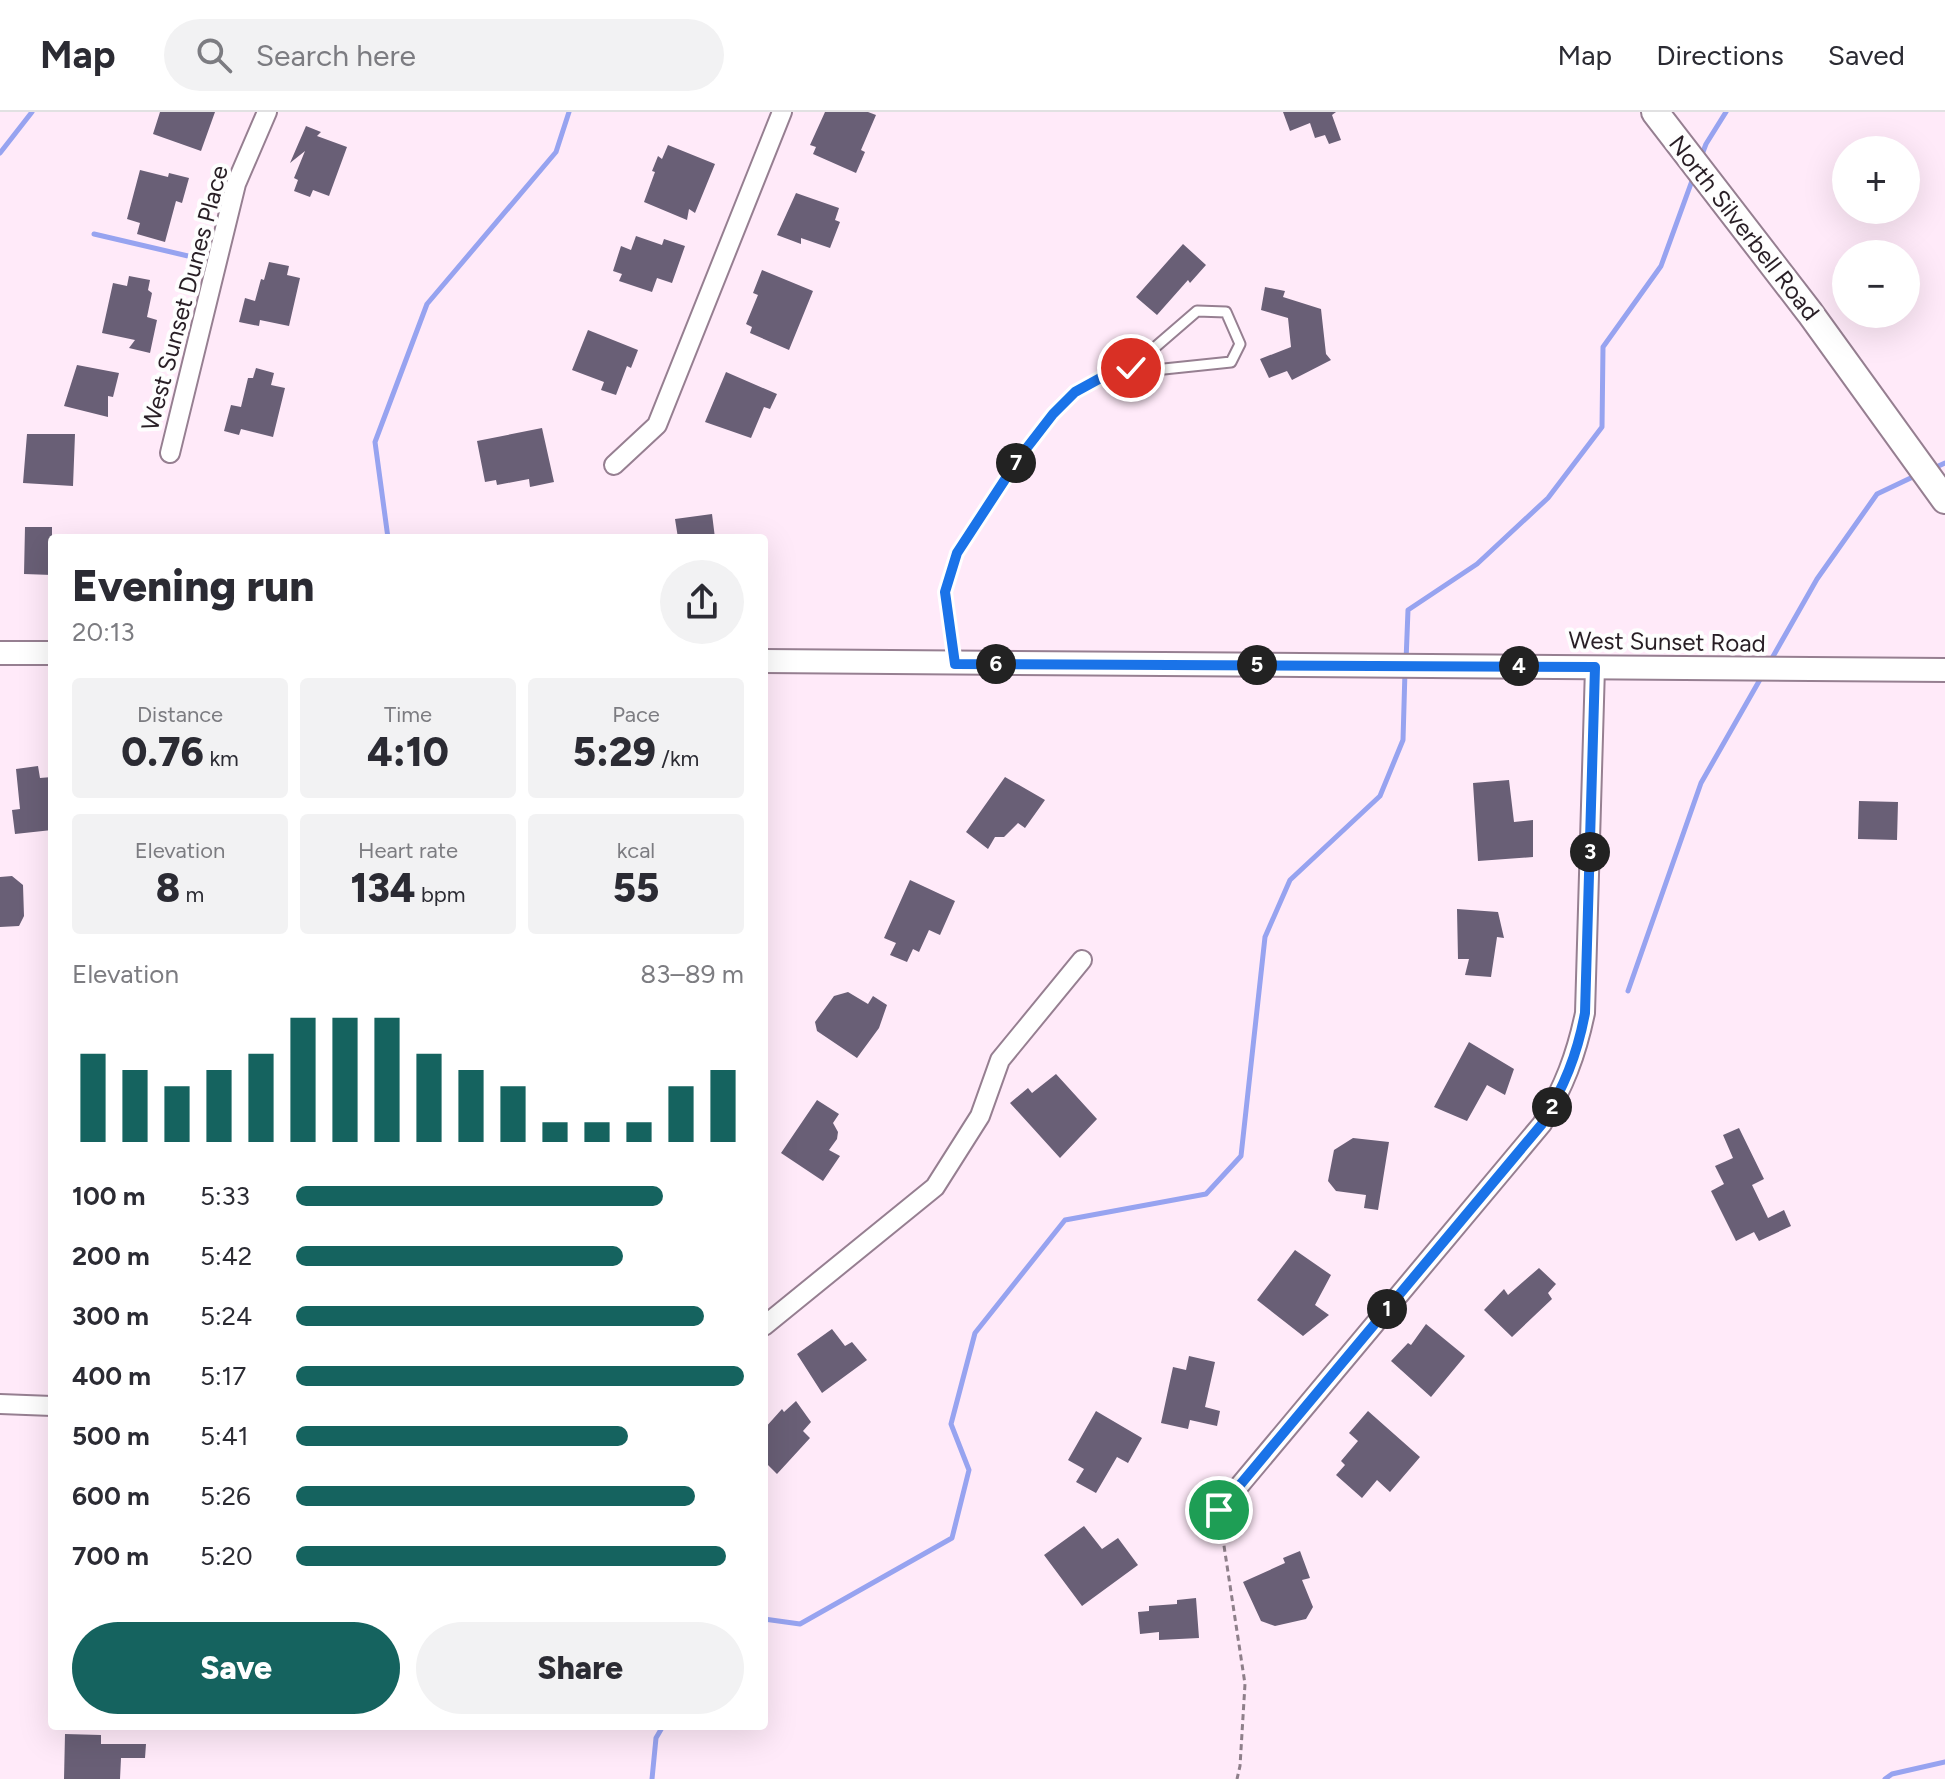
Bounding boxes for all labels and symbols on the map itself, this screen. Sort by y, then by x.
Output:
street label: North Silverbell Road [1663,129,1826,326]
street label: West Sunset Dunes Place [135,162,234,434]
pin [1097,334,1165,402]
pin: 7 [996,443,1036,483]
street label: West Sunset Road [1568,625,1766,658]
pin: 6 [976,644,1016,684]
pin: 5 [1237,645,1277,685]
pin: 4 [1499,646,1539,686]
pin: 3 [1570,832,1610,872]
pin: 2 [1532,1087,1572,1127]
pin: 1 [1367,1289,1407,1329]
pin [1185,1476,1253,1544]

